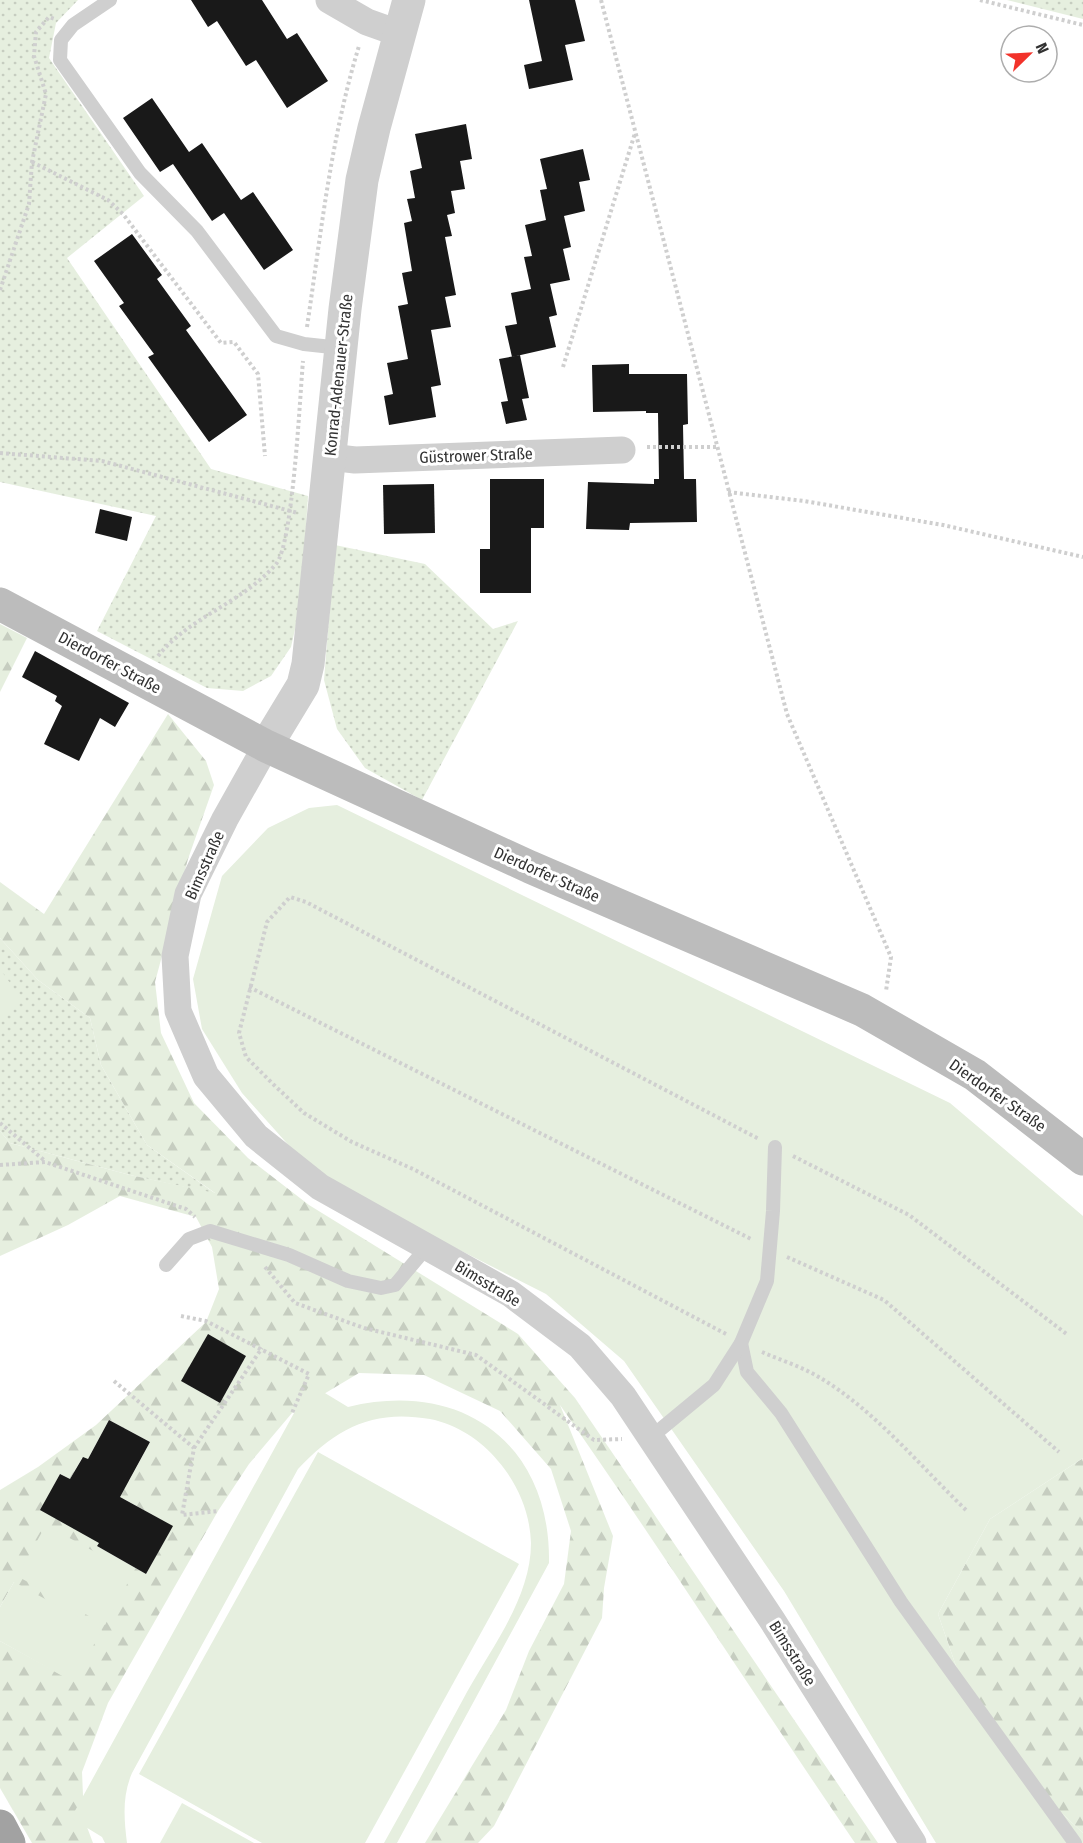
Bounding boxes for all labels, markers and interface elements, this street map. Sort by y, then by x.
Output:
north arrow [999,24,1059,84]
text: N [1032,40,1053,56]
street label: Konrad-Adenauer-Straße [321,293,356,457]
street label: Güstrower Straße [419,444,533,467]
street label: Dierdorfer Straße [55,627,164,698]
street label: Bimsstraße [181,828,228,903]
street label: Dierdorfer Straße [491,843,603,906]
street label: Dierdorfer Straße [946,1055,1050,1136]
street label: Bimsstraße [451,1256,524,1310]
street label: Bimsstraße [765,1617,820,1689]

